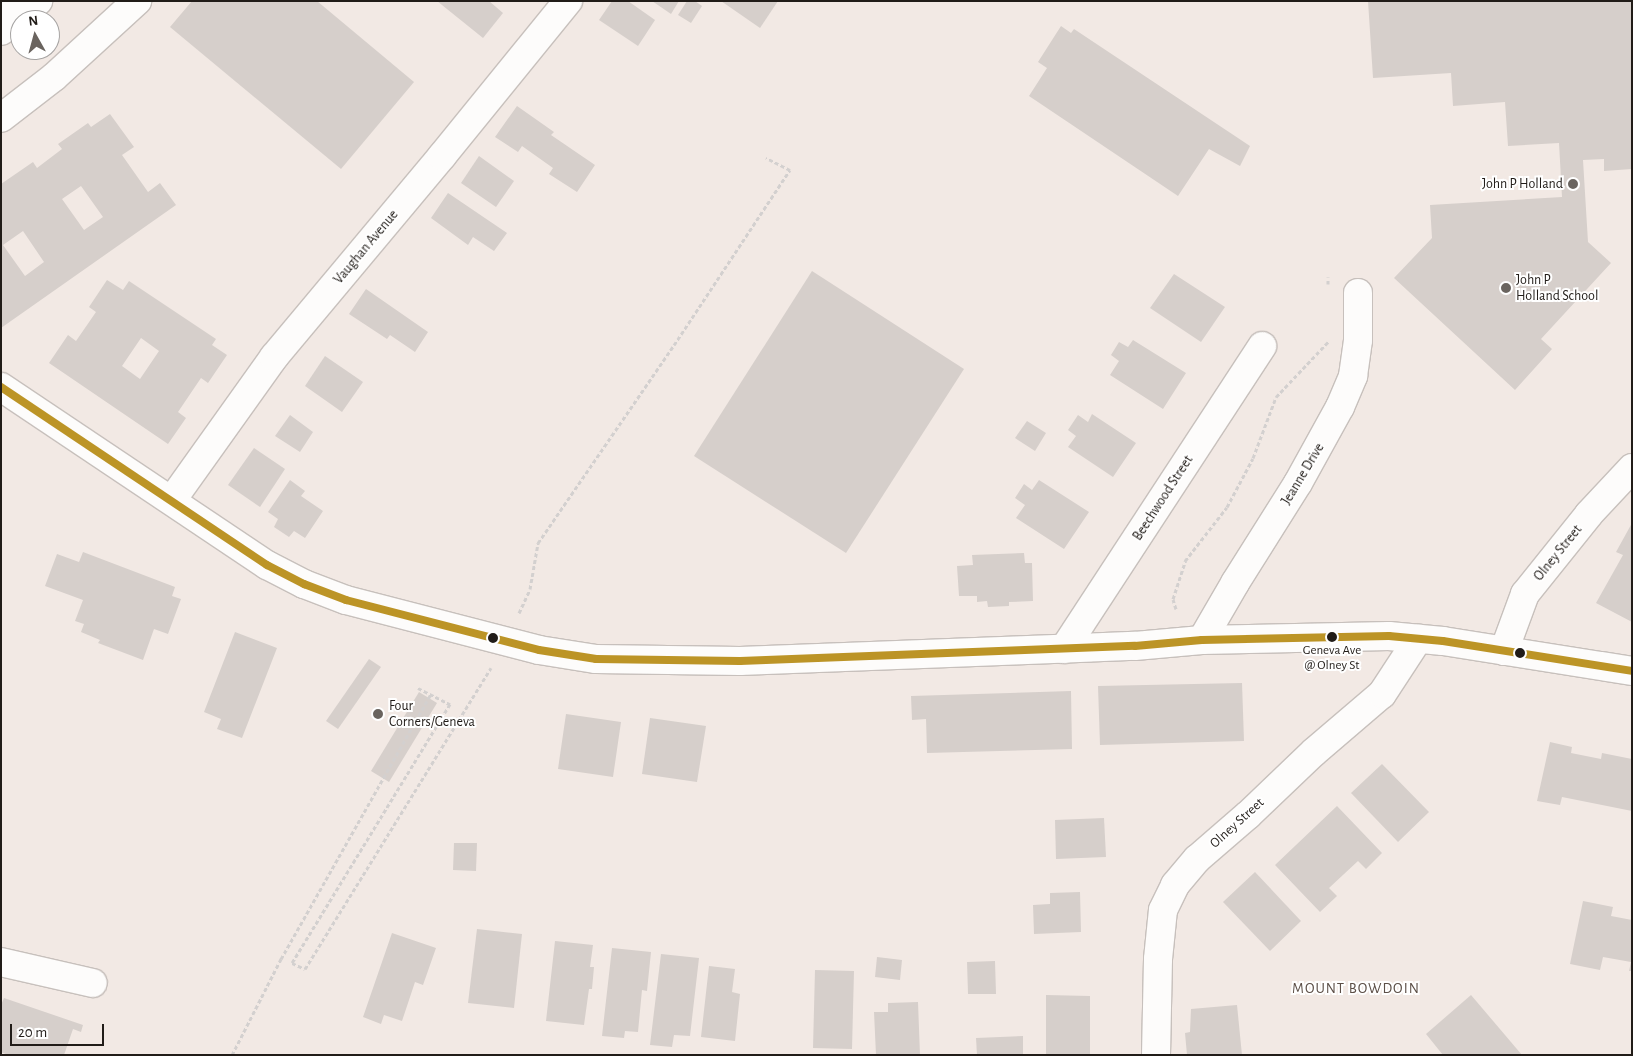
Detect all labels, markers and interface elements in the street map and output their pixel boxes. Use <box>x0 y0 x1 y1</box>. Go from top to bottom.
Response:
north arrow <box>10 10 60 60</box>
text: N <box>28 14 39 29</box>
place label: John P Holland <box>1482 176 1563 192</box>
marker: John P Holland <box>1567 178 1579 190</box>
street label: Vaughan Avenue <box>330 207 402 287</box>
place label: John P Holland School <box>1516 272 1598 304</box>
marker: John P Holland School <box>1500 282 1512 294</box>
street label: Jeanne Drive <box>1278 440 1328 508</box>
street label: Beechwood Street <box>1129 452 1197 544</box>
street label: Olney Street <box>1530 522 1586 584</box>
marker: Geneva Ave @ Olney St <box>1327 632 1337 642</box>
unlabelled marker <box>488 633 498 643</box>
place label: Geneva Ave @ Olney St <box>1303 644 1361 675</box>
unlabelled marker <box>1515 648 1525 658</box>
place label: Four Corners/Geneva <box>389 698 475 730</box>
marker: Four Corners/Geneva <box>371 707 385 721</box>
street label: Olney Street <box>1206 794 1268 852</box>
district label: MOUNT BOWDOIN <box>1290 980 1422 998</box>
scale bar <box>12 1014 106 1046</box>
text: 20 m <box>18 1025 47 1040</box>

